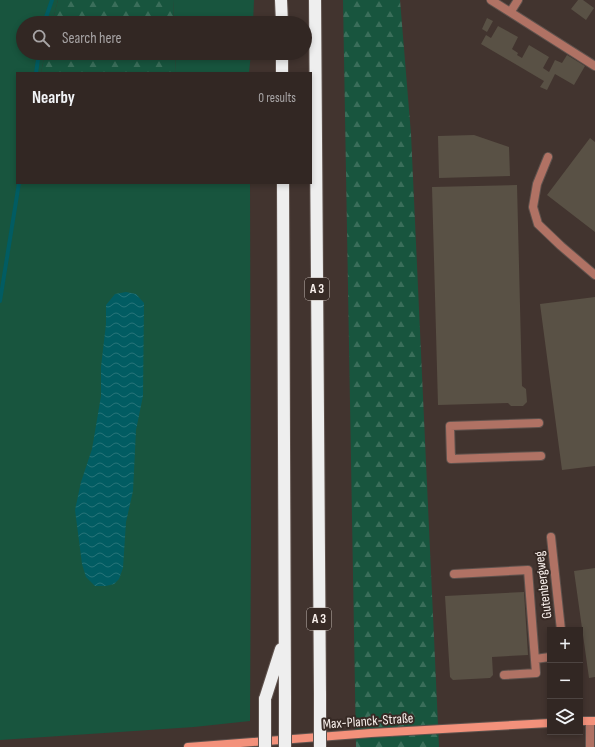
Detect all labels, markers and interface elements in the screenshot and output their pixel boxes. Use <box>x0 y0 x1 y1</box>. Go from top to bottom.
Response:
search box <box>16 16 312 60</box>
icon: search <box>30 27 52 49</box>
text: Search here <box>62 29 122 48</box>
text: Nearby <box>32 88 75 108</box>
text: 0 results <box>258 90 296 106</box>
road number: A 3 <box>305 278 329 300</box>
street label: Gutenbergweg <box>530 550 556 620</box>
road number: A 3 <box>307 608 331 630</box>
map controls <box>547 627 583 735</box>
button: + <box>547 627 583 663</box>
button: − <box>547 663 583 699</box>
button: layers <box>547 699 583 735</box>
street label: Max-Planck-Straße <box>322 709 414 733</box>

